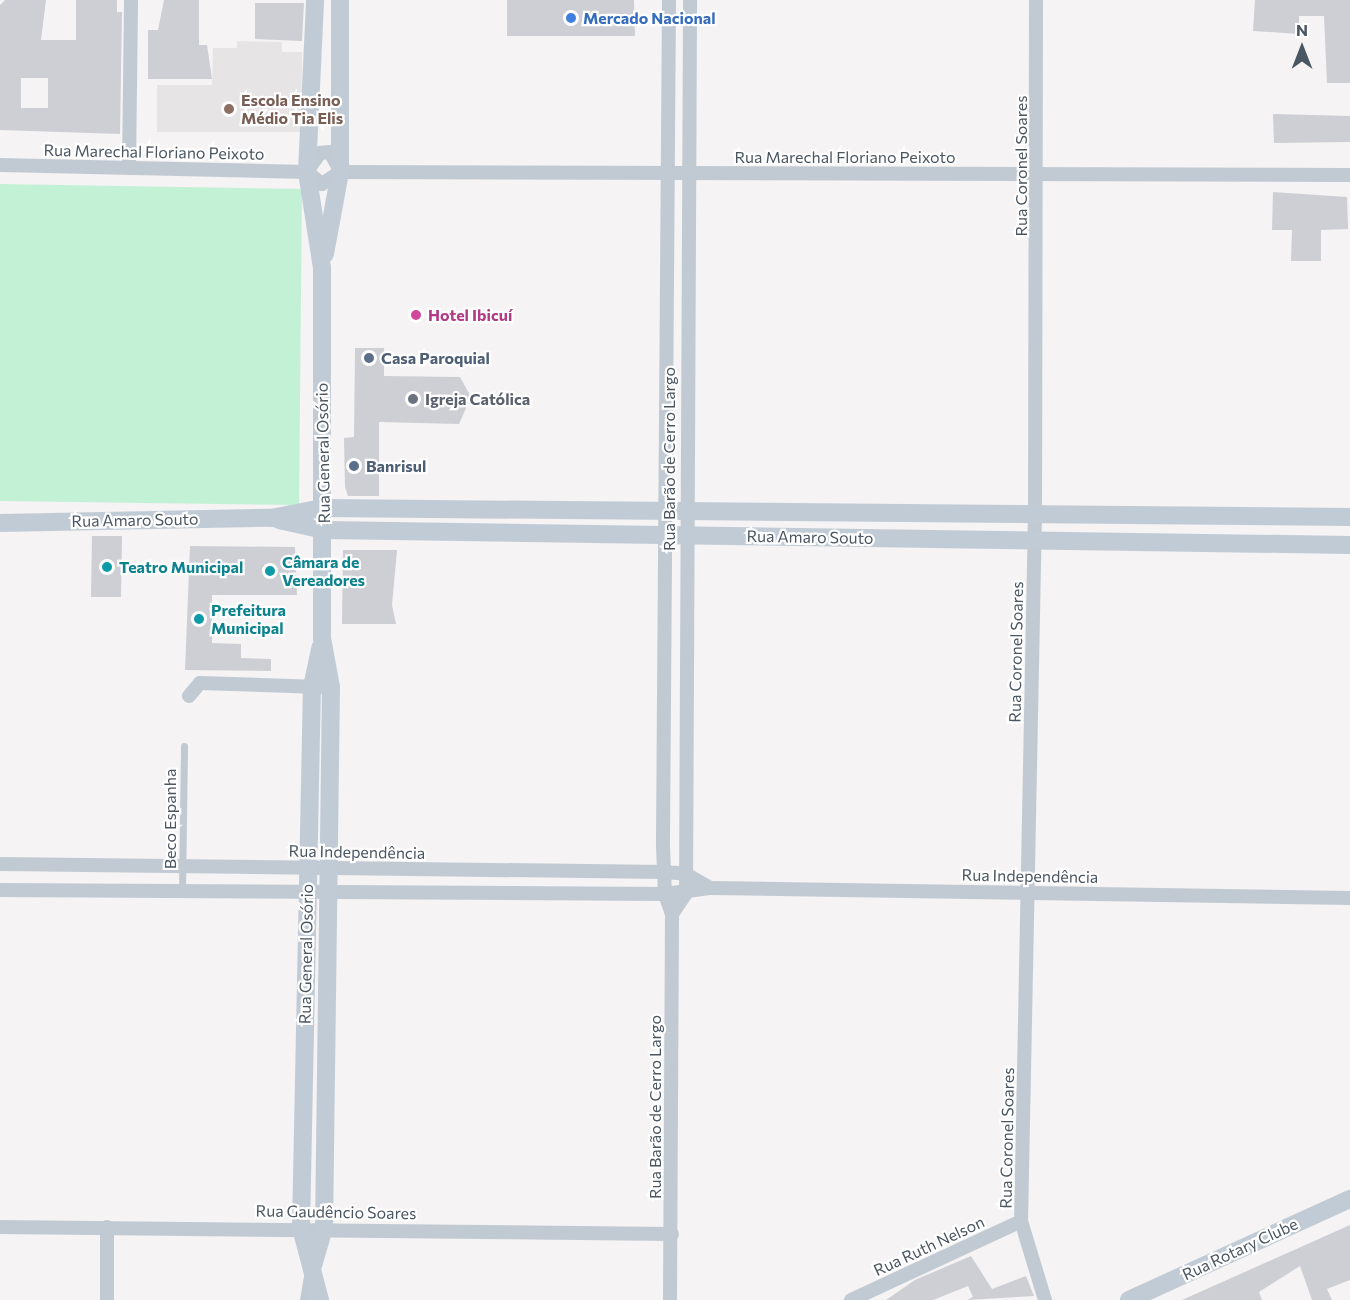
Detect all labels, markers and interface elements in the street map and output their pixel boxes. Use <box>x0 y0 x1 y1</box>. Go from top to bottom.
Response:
place label: Mercado Nacional <box>583 8 716 28</box>
marker: Mercado Nacional <box>564 11 578 25</box>
north arrow <box>1272 18 1332 78</box>
text: N <box>1296 20 1308 39</box>
place label: Escola Ensino Médio Tia Elis <box>241 90 343 128</box>
street label: Rua Coronel Soares <box>1011 95 1031 237</box>
marker: Escola Ensino Médio Tia Elis <box>222 102 236 116</box>
street label: Rua Marechal Floriano Peixoto <box>43 140 265 164</box>
street label: Rua Marechal Floriano Peixoto <box>734 147 956 167</box>
place label: Hotel Ibicuí <box>428 305 512 325</box>
marker: Hotel Ibicuí <box>409 308 423 322</box>
place label: Casa Paroquial <box>381 348 490 368</box>
marker: Casa Paroquial <box>362 351 376 365</box>
street label: Rua Barão de Cerro Largo <box>659 367 679 551</box>
street label: Rua General Osório <box>312 383 334 523</box>
place label: Igreja Católica <box>425 389 530 409</box>
marker: Igreja Católica <box>406 392 420 406</box>
place label: Banrisul <box>366 456 426 476</box>
marker: Banrisul <box>347 459 361 473</box>
street label: Rua Amaro Souto <box>71 509 199 531</box>
street label: Rua Amaro Souto <box>746 526 874 548</box>
place label: Câmara de Vereadores <box>282 552 365 590</box>
place label: Teatro Municipal <box>119 557 243 577</box>
marker: Teatro Municipal <box>100 560 114 574</box>
marker: Câmara de Vereadores <box>263 564 277 578</box>
street label: Rua Coronel Soares <box>1005 581 1027 723</box>
place label: Prefeitura Municipal <box>211 600 286 638</box>
marker: Prefeitura Municipal <box>192 612 206 626</box>
street label: Beco Espanha <box>160 769 180 869</box>
street label: Rua Independência <box>289 841 425 863</box>
street label: Rua Independência <box>962 865 1098 887</box>
street label: Rua General Osório <box>295 884 317 1024</box>
street label: Rua Barão de Cerro Largo <box>645 1015 665 1199</box>
street label: Rua Coronel Soares <box>996 1067 1018 1209</box>
street label: Rua Gaudêncio Soares <box>256 1201 416 1223</box>
street label: Rua Ruth Nelson <box>871 1212 987 1280</box>
street label: Rua Rotary Clube <box>1179 1214 1301 1284</box>

